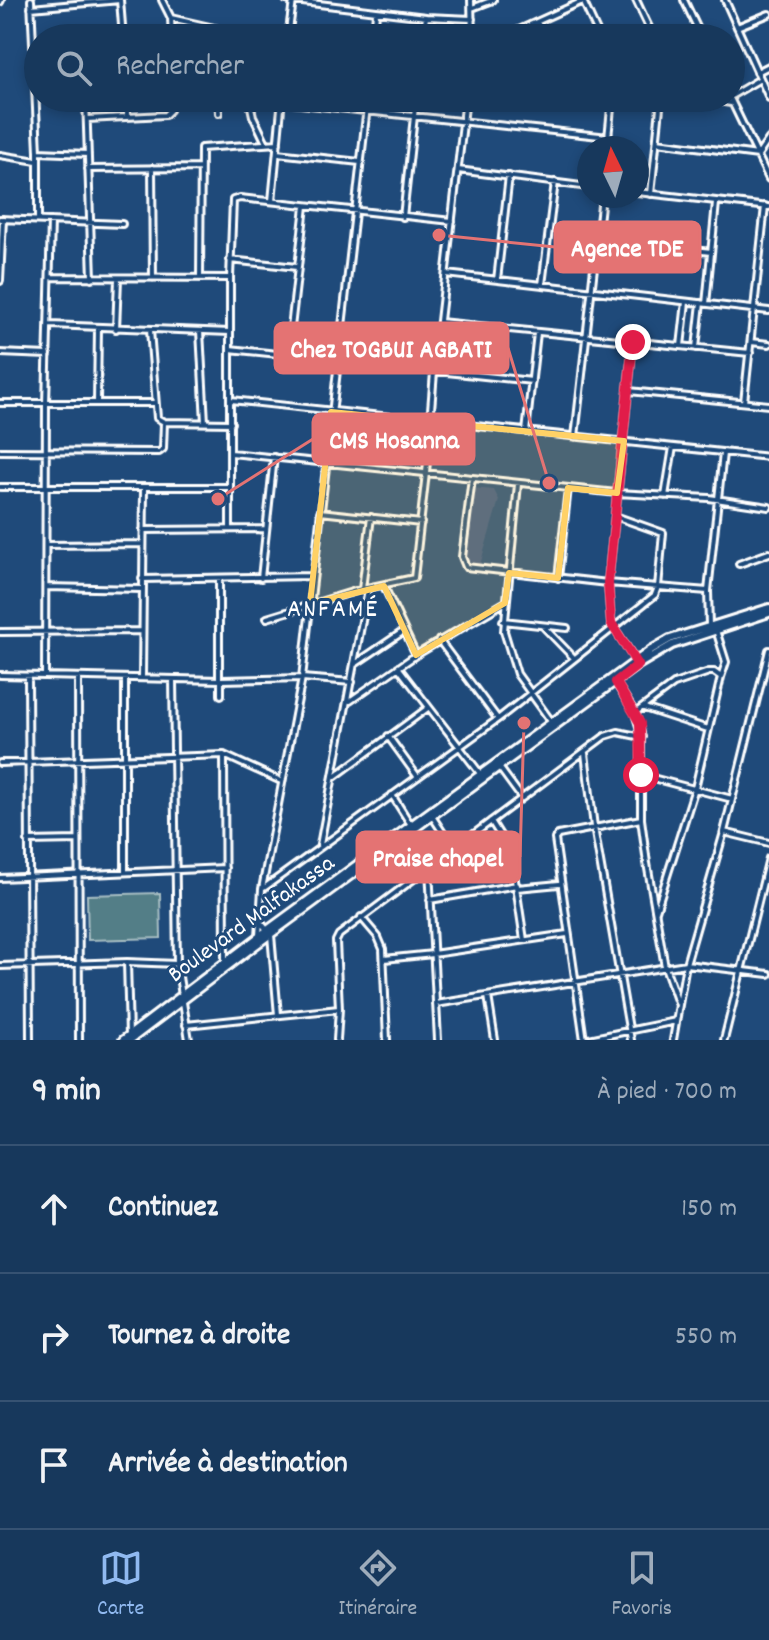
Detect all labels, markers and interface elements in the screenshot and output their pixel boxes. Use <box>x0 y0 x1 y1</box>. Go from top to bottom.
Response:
search box <box>24 24 745 112</box>
icon: search <box>52 46 96 90</box>
text: Rechercher <box>116 47 244 90</box>
north arrow <box>577 136 649 208</box>
callout: Agence TDE <box>555 222 700 272</box>
text: Agence TDE <box>571 232 683 269</box>
callout: Chez TOGBUI AGBATI <box>275 323 508 373</box>
route end <box>615 324 651 360</box>
text: Chez TOGBUI AGBATI <box>290 333 493 370</box>
callout: CMS Hosanna <box>313 414 474 464</box>
text: CMS Hosanna <box>329 424 460 461</box>
district label: ANFAMÉ <box>287 592 379 629</box>
route start <box>623 757 659 793</box>
callout: Praise chapel <box>357 832 520 882</box>
text: Praise chapel <box>373 842 504 879</box>
street label: Boulevard Malfakassa <box>162 847 343 992</box>
text: 9 min <box>32 1068 101 1117</box>
text: À pied · 700 m <box>597 1074 737 1111</box>
icon: ahead <box>32 1187 76 1231</box>
text: Continuez <box>108 1188 218 1231</box>
text: 150 m <box>681 1191 737 1228</box>
icon: right <box>32 1315 76 1359</box>
text: Tournez à droite <box>108 1316 290 1359</box>
text: 550 m <box>675 1319 737 1356</box>
icon: arrive <box>32 1443 76 1487</box>
text: Arrivée à destination <box>108 1444 348 1487</box>
tab: Carte <box>97 1546 144 1625</box>
tab: Itinéraire <box>338 1546 417 1625</box>
tab: Favoris <box>611 1546 672 1625</box>

